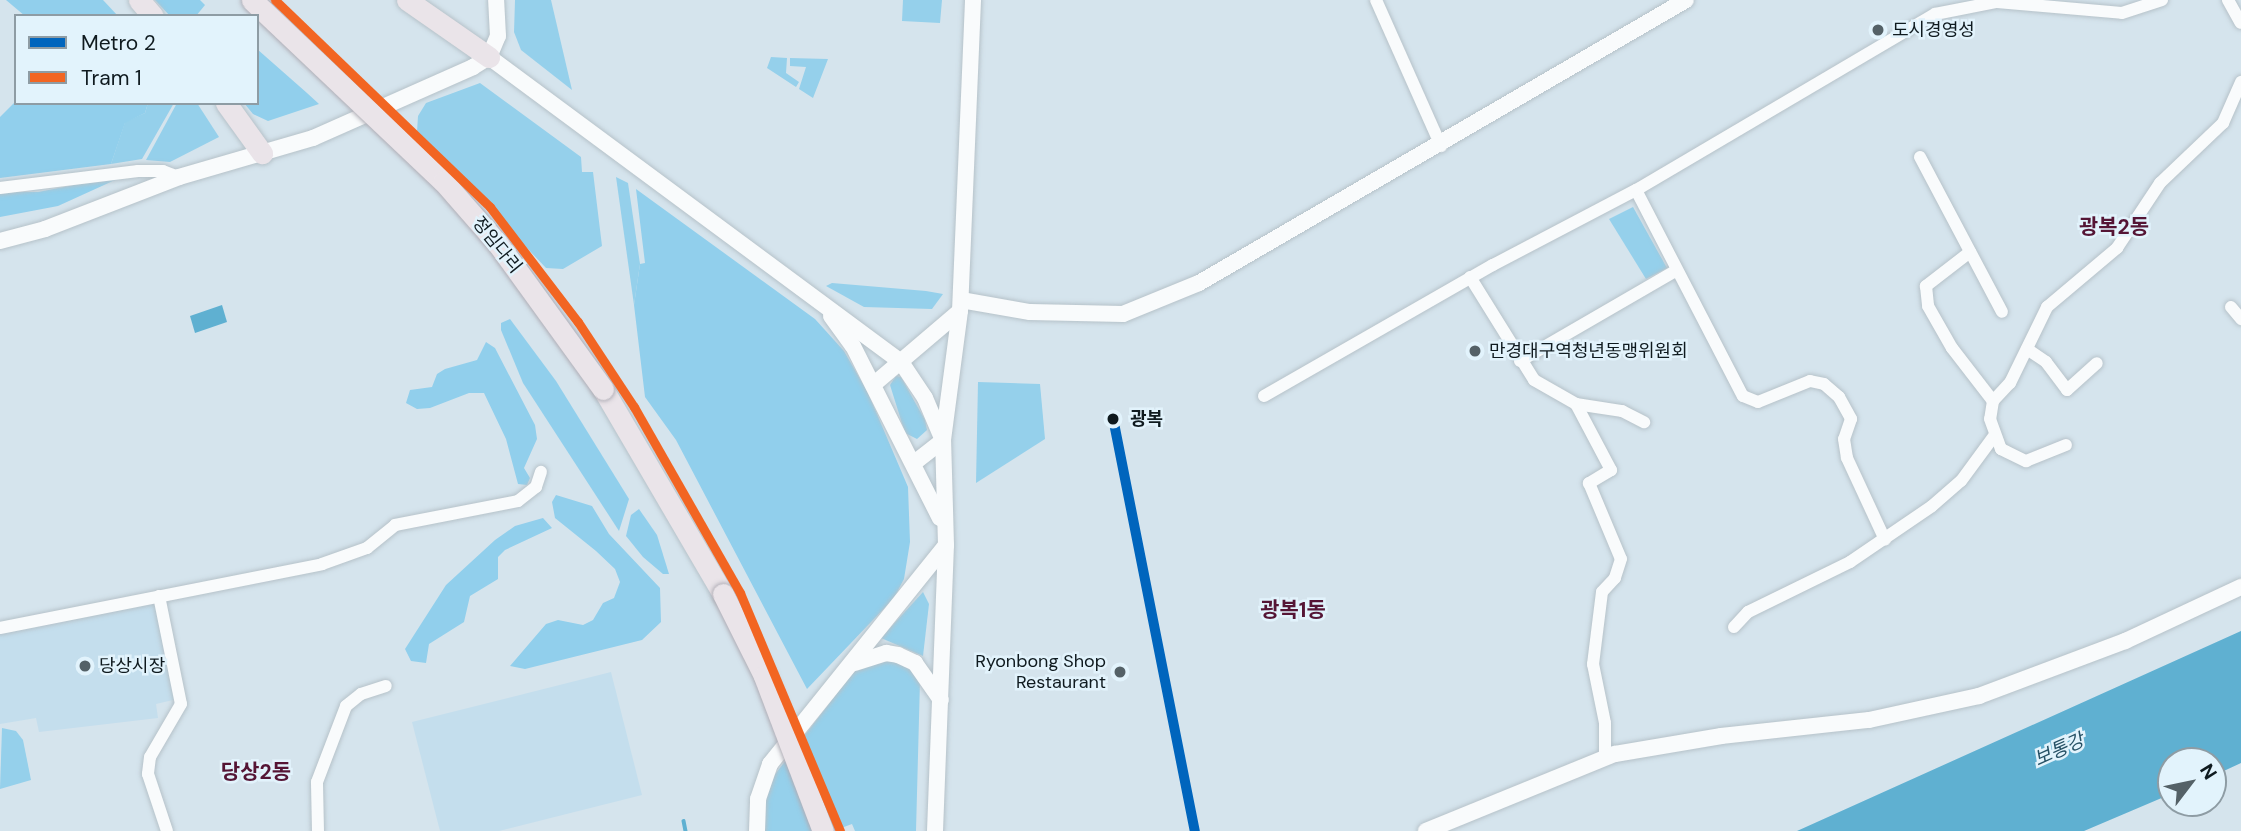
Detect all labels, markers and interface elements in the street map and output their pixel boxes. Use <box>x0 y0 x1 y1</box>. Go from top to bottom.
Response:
legend <box>14 14 259 105</box>
place label: 도시경영성 <box>1892 19 1975 41</box>
marker: 도시경영성 <box>1870 22 1886 38</box>
text: Metro 2 <box>81 29 156 57</box>
text: Tram 1 <box>81 64 142 92</box>
street label: 정임다리 <box>468 212 526 278</box>
district label: 광복2동 <box>2079 214 2149 240</box>
place label: 만경대구역청년동맹위원회 <box>1489 340 1688 362</box>
marker: 만경대구역청년동맹위원회 <box>1467 343 1483 359</box>
marker: 광복 <box>1102 408 1124 430</box>
place label: 광복 <box>1130 408 1163 430</box>
district label: 광복1동 <box>1260 597 1326 623</box>
place label: Ryonbong Shop Restaurant <box>975 651 1106 694</box>
place label: 당상시장 <box>99 655 165 677</box>
marker: 당상시장 <box>77 658 93 674</box>
marker: Ryonbong Shop Restaurant <box>1112 664 1128 680</box>
water label: 보통강 <box>2030 729 2088 771</box>
north arrow <box>2157 747 2227 817</box>
district label: 당상2동 <box>221 759 291 785</box>
text: N <box>2194 759 2223 784</box>

